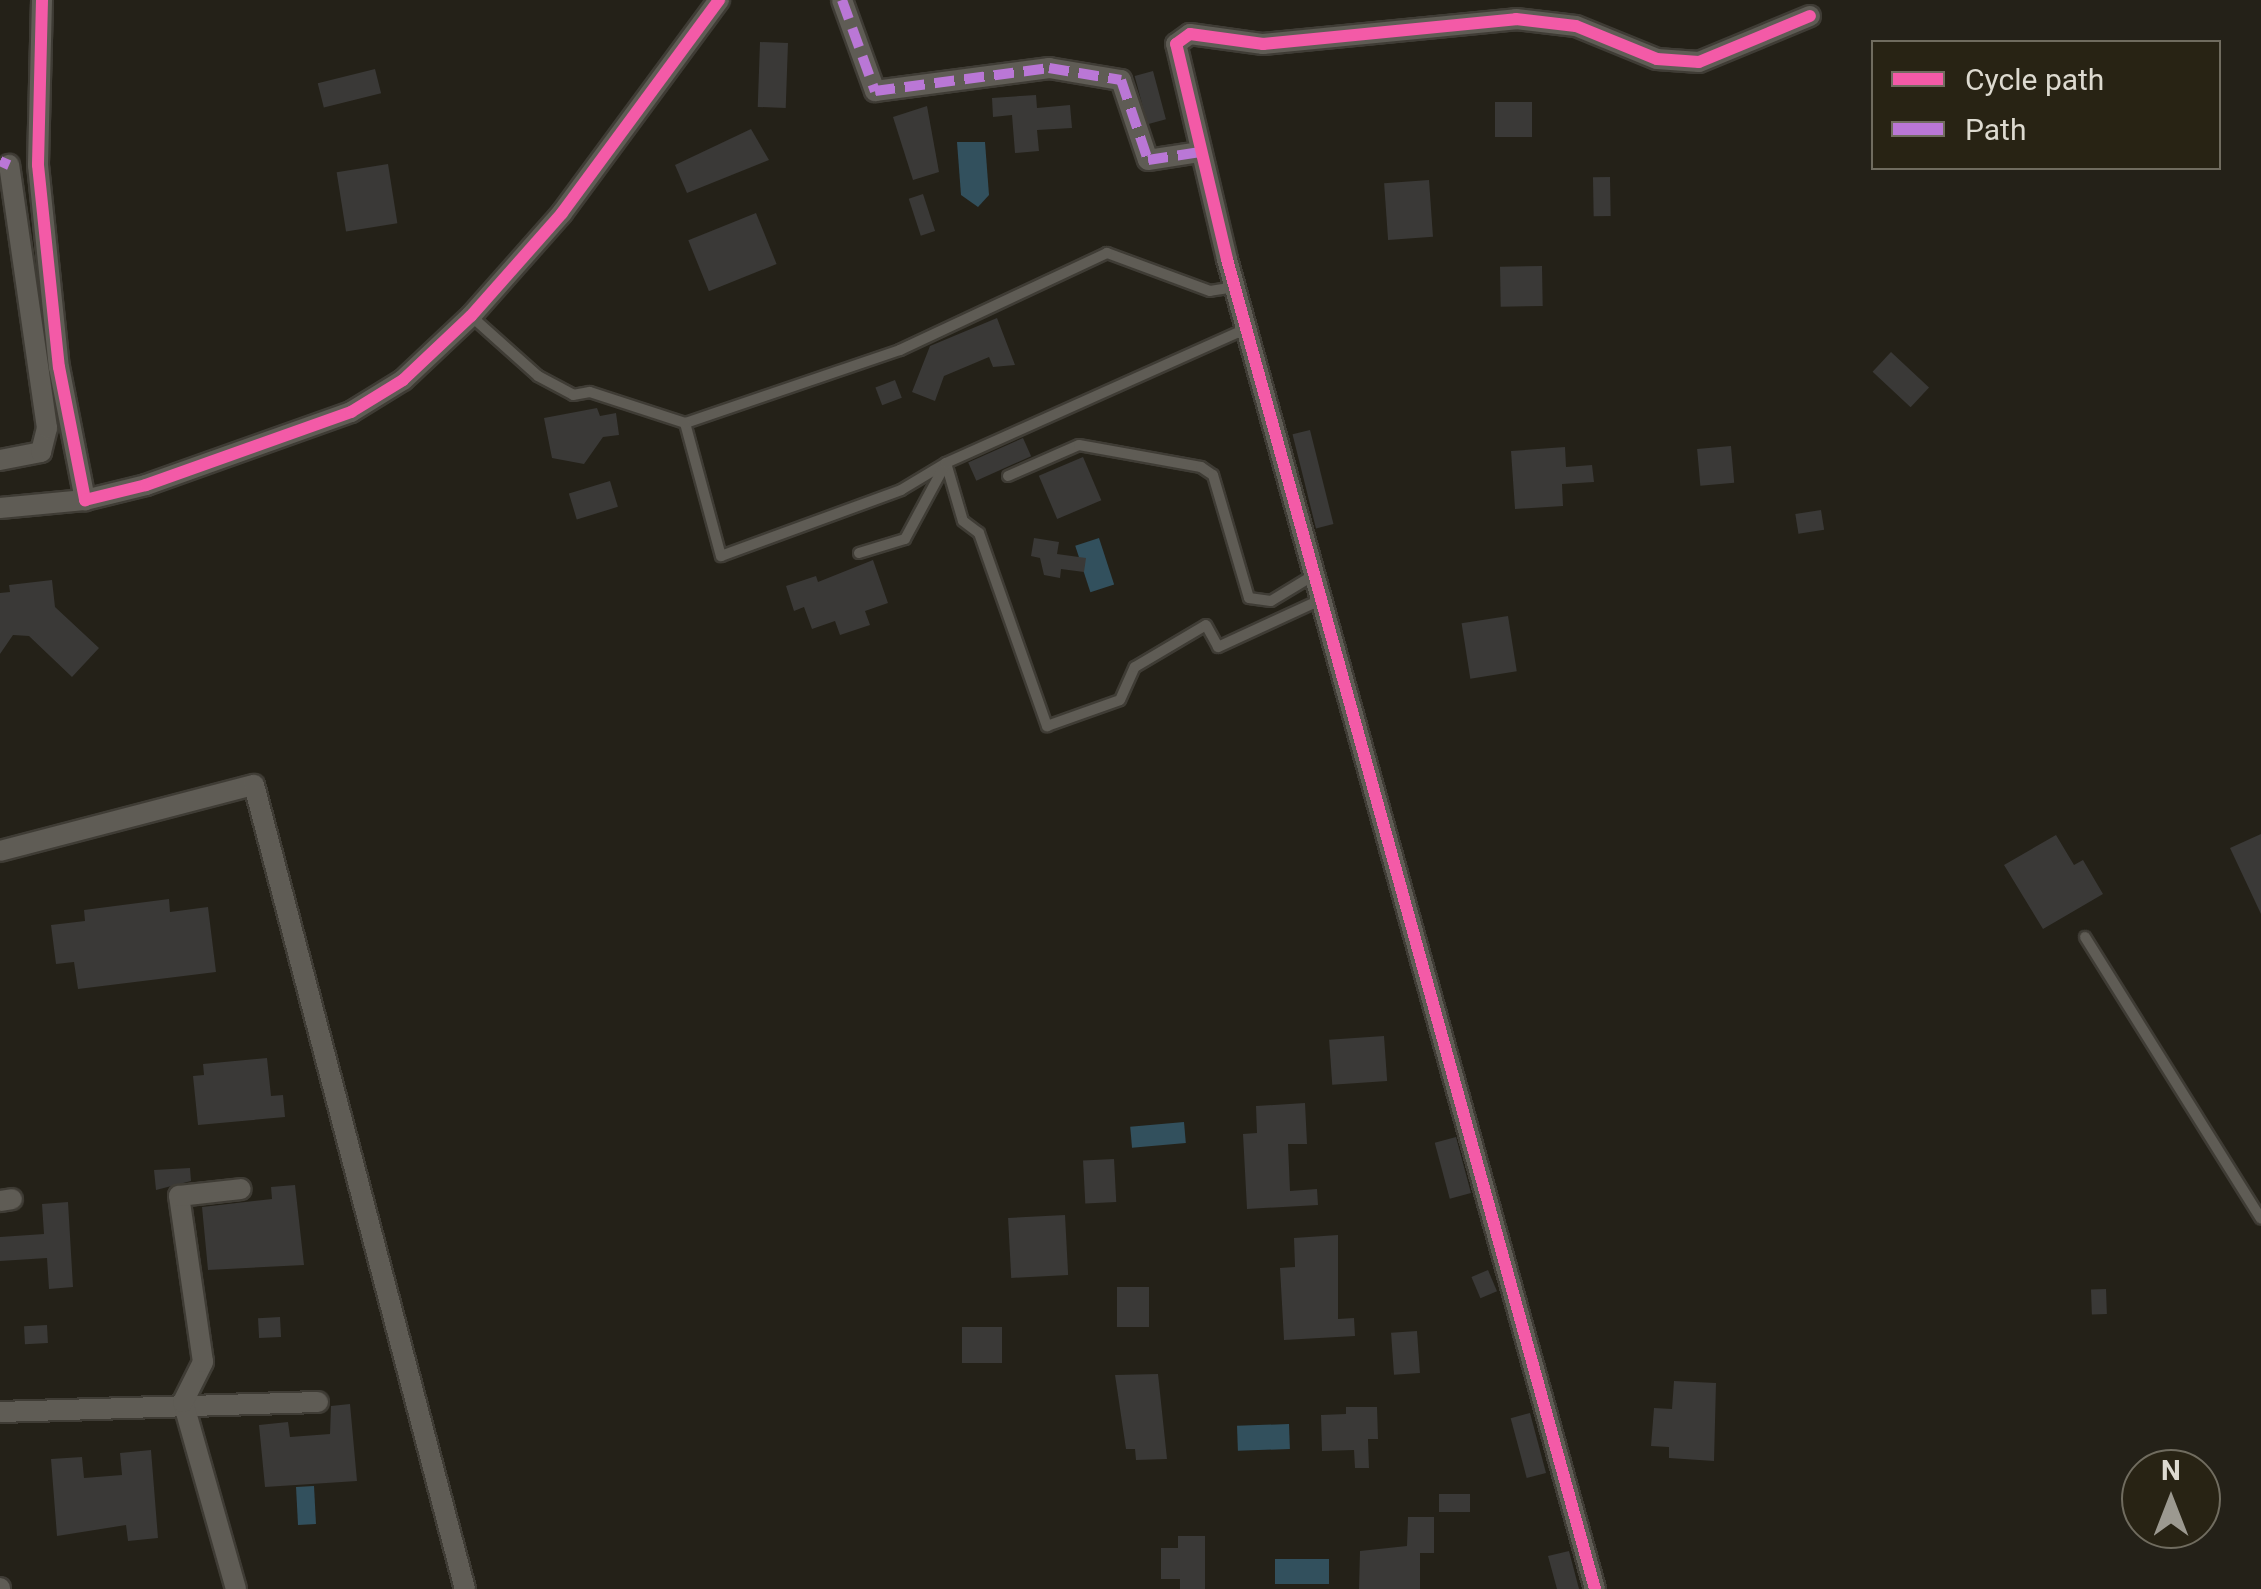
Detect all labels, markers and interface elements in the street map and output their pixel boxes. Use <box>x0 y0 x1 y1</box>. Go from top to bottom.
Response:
legend <box>1871 40 2221 170</box>
text: Cycle path <box>1965 62 2104 97</box>
text: Path <box>1965 112 2026 147</box>
north arrow <box>2121 1449 2221 1549</box>
text: N <box>2161 1454 2181 1487</box>

